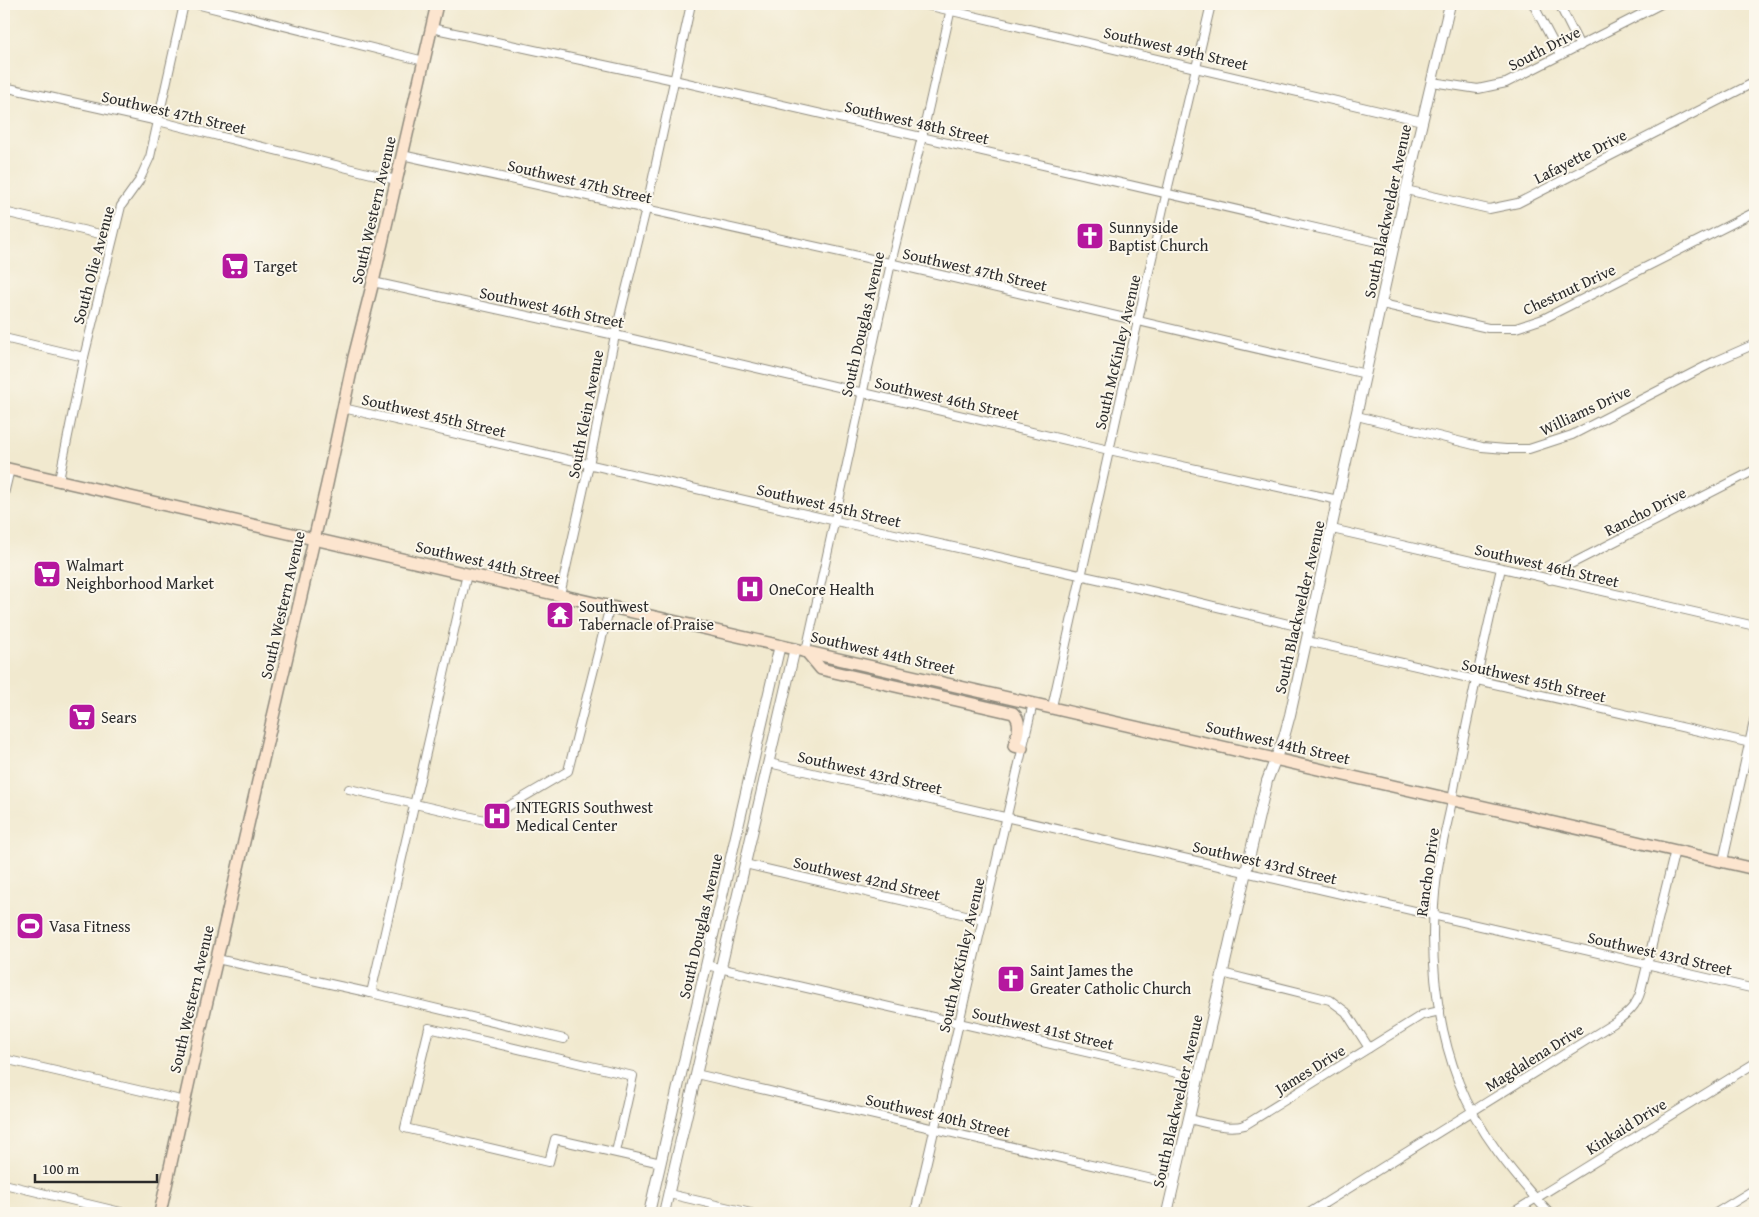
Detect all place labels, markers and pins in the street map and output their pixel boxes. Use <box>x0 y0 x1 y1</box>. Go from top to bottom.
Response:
place label: Sunnyside Baptist Church <box>1109 215 1208 257</box>
church icon: Sunnyside Baptist Church <box>1075 221 1105 251</box>
supermarket icon: Target <box>220 251 250 281</box>
place label: Target <box>254 254 298 278</box>
place label: Walmart Neighborhood Market <box>66 553 214 595</box>
supermarket icon: Walmart Neighborhood Market <box>32 559 62 589</box>
hospital icon: OneCore Health <box>735 574 765 604</box>
place label: OneCore Health <box>769 577 874 601</box>
place label: Southwest Tabernacle of Praise <box>579 594 714 636</box>
temple icon: Southwest Tabernacle of Praise <box>545 600 575 630</box>
supermarket icon: Sears <box>67 702 97 732</box>
place label: Sears <box>101 705 137 729</box>
place label: INTEGRIS Southwest Medical Center <box>516 795 654 837</box>
hospital icon: INTEGRIS Southwest Medical Center <box>482 801 512 831</box>
sports icon: Vasa Fitness <box>15 911 45 941</box>
place label: Vasa Fitness <box>49 914 131 938</box>
place label: Saint James the Greater Catholic Church <box>1030 958 1191 1000</box>
church icon: Saint James the Greater Catholic Church <box>996 964 1026 994</box>

